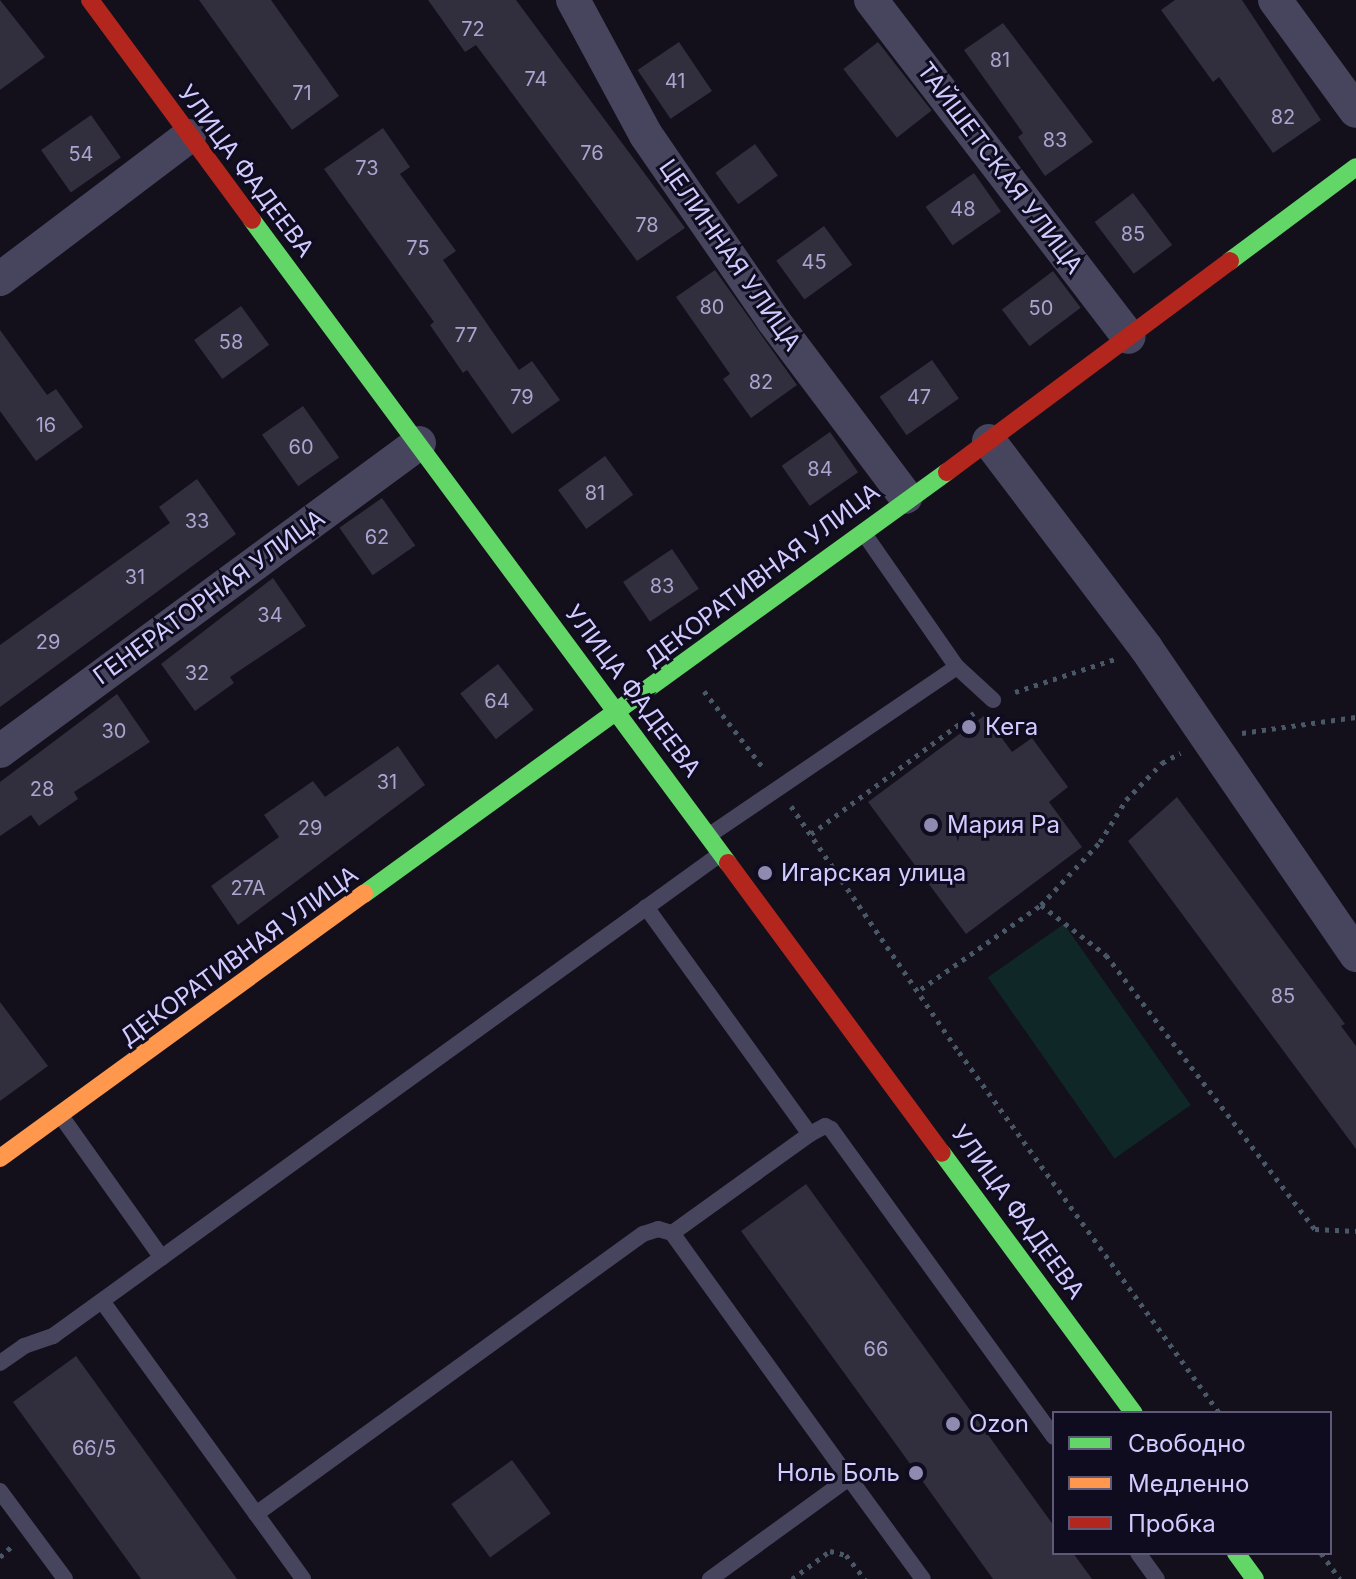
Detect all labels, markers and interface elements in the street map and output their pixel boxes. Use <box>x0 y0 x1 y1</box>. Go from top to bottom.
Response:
house number: 72 <box>461 17 485 41</box>
house number: 81 <box>990 48 1010 72</box>
street label: ТАЙШЕТСКАЯ УЛИЦА <box>911 56 1089 280</box>
house number: 74 <box>524 67 548 91</box>
house number: 41 <box>665 69 685 93</box>
street label: УЛИЦА ФАДЕЕВА <box>172 79 320 263</box>
house number: 71 <box>292 81 312 105</box>
house number: 82 <box>1271 105 1295 129</box>
house number: 83 <box>1043 128 1067 152</box>
house number: 76 <box>580 141 604 165</box>
house number: 54 <box>68 142 94 166</box>
street label: ЦЕЛИННАЯ УЛИЦА <box>653 154 807 356</box>
house number: 73 <box>355 156 379 180</box>
house number: 48 <box>950 197 976 221</box>
house number: 78 <box>635 213 659 237</box>
house number: 85 <box>1121 222 1145 246</box>
house number: 75 <box>406 236 430 260</box>
house number: 45 <box>801 250 827 274</box>
house number: 80 <box>700 295 724 319</box>
house number: 50 <box>1029 296 1053 320</box>
house number: 77 <box>454 323 478 347</box>
house number: 58 <box>219 330 243 354</box>
house number: 82 <box>749 370 773 394</box>
house number: 79 <box>510 385 534 409</box>
house number: 47 <box>907 385 931 409</box>
house number: 16 <box>36 413 56 437</box>
house number: 60 <box>288 435 314 459</box>
house number: 84 <box>807 457 833 481</box>
street label: ДЕКОРАТИВНАЯ УЛИЦА <box>639 477 885 673</box>
house number: 81 <box>585 481 605 505</box>
street label: ГЕНЕРАТОРНАЯ УЛИЦА <box>88 503 330 691</box>
house number: 33 <box>185 509 209 533</box>
house number: 62 <box>365 525 389 549</box>
house number: 31 <box>125 565 145 589</box>
house number: 83 <box>650 574 674 598</box>
street label: УЛИЦА ФАДЕЕВА <box>559 599 707 783</box>
house number: 34 <box>257 603 283 627</box>
house number: 29 <box>36 630 60 654</box>
house number: 32 <box>185 661 209 685</box>
house number: 64 <box>484 689 510 713</box>
place label: Кега <box>985 713 1038 741</box>
marker: Кега <box>960 718 978 736</box>
house number: 30 <box>102 719 126 743</box>
house number: 31 <box>377 770 397 794</box>
house number: 28 <box>30 777 54 801</box>
place label: Мария Ра <box>947 811 1060 839</box>
house number: 29 <box>298 816 322 840</box>
marker: Мария Ра <box>922 816 940 834</box>
place label: Игарская улица <box>781 859 966 887</box>
street label: ДЕКОРАТИВНАЯ УЛИЦА <box>115 860 363 1052</box>
marker: Игарская улица <box>756 864 774 882</box>
house number: 27А <box>230 876 266 900</box>
house number: 85 <box>1271 984 1295 1008</box>
street label: УЛИЦА ФАДЕЕВА <box>945 1119 1091 1305</box>
house number: 66 <box>864 1337 888 1361</box>
place label: Ozon <box>969 1410 1029 1438</box>
legend <box>1052 1411 1332 1555</box>
marker: Ozon <box>944 1415 962 1433</box>
text: Свободно <box>1128 1429 1246 1458</box>
house number: 66/5 <box>72 1436 116 1460</box>
place label: Ноль Боль <box>777 1459 900 1487</box>
marker: Ноль Боль <box>907 1464 925 1482</box>
text: Медленно <box>1128 1469 1249 1498</box>
text: Пробка <box>1128 1509 1216 1538</box>

